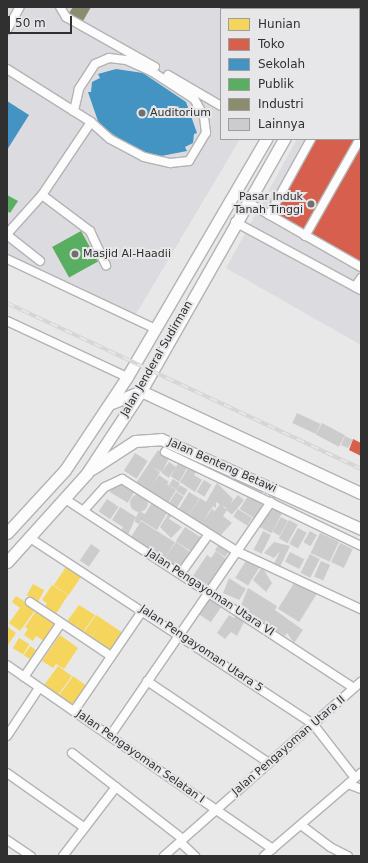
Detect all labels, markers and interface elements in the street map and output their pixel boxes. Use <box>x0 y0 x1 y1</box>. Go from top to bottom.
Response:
scale bar <box>10 8 74 34</box>
legend <box>220 8 360 140</box>
text: 50 m <box>15 16 46 30</box>
text: Hunian <box>258 17 301 31</box>
text: Toko <box>258 37 285 51</box>
text: Sekolah <box>258 57 305 71</box>
text: Publik <box>258 77 294 91</box>
text: Industri <box>258 97 304 111</box>
place label: Auditorium <box>150 106 211 120</box>
marker: Auditorium <box>137 108 147 118</box>
text: Lainnya <box>258 117 305 131</box>
place label: Pasar Induk Tanah Tinggi <box>234 191 303 217</box>
marker: Pasar Induk Tanah Tinggi <box>306 199 316 209</box>
place label: Masjid Al-Haadii <box>83 247 171 261</box>
marker: Masjid Al-Haadii <box>70 249 80 259</box>
street label: Jalan Jenderal Sudirman <box>118 299 196 419</box>
street label: Jalan Benteng Betawi <box>166 436 278 496</box>
street label: Jalan Pengayoman Utara VI <box>144 547 276 639</box>
street label: Jalan Pengayoman Utara 5 <box>137 603 265 695</box>
street label: Jalan Pengayoman Utara II <box>230 693 348 799</box>
street label: Jalan Pengayoman Selatan I <box>73 708 207 806</box>

